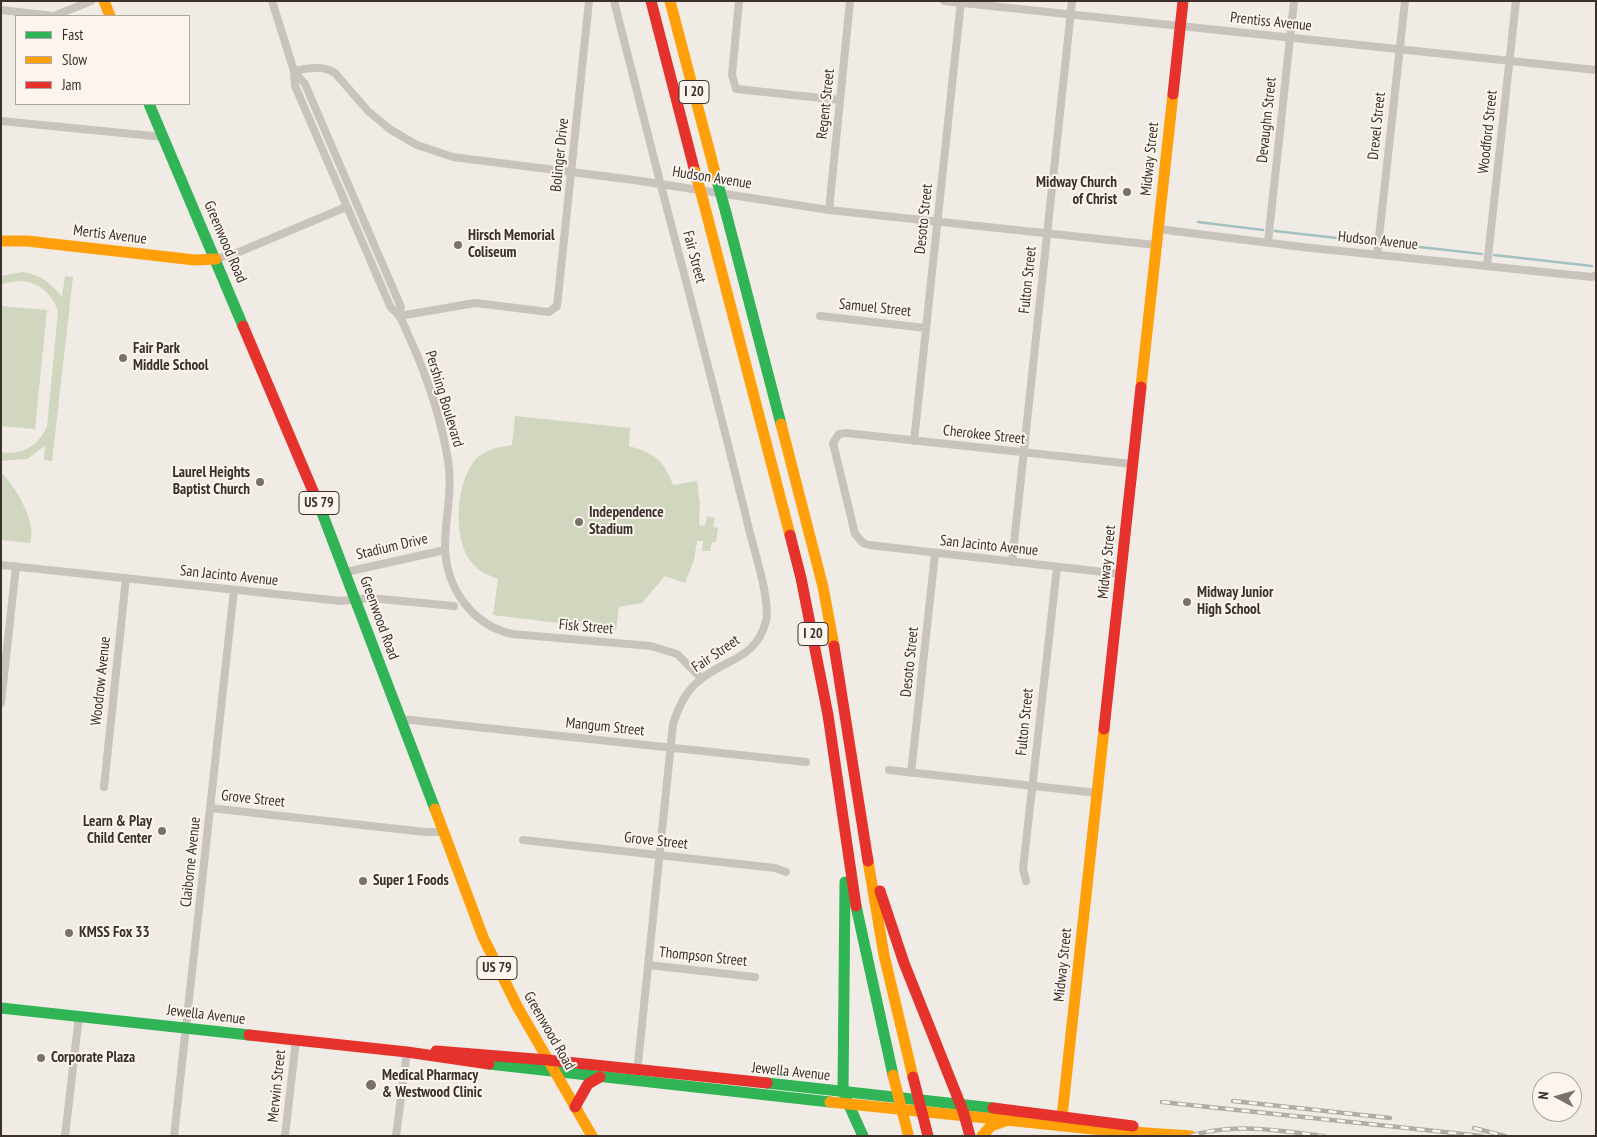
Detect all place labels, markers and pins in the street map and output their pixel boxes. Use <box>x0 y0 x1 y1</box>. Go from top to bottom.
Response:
place label: Midway Church of Christ <box>1036 174 1117 209</box>
marker: Midway Church of Christ <box>1121 186 1133 198</box>
place label: Hirsch Memorial Coliseum <box>468 227 555 262</box>
marker: Hirsch Memorial Coliseum <box>452 239 464 251</box>
place label: Fair Park Middle School <box>133 340 208 375</box>
marker: Fair Park Middle School <box>117 352 129 364</box>
place label: Laurel Heights Baptist Church <box>172 464 250 499</box>
marker: Laurel Heights Baptist Church <box>254 476 266 488</box>
place label: Independence Stadium <box>589 504 664 539</box>
marker: Independence Stadium <box>573 516 585 528</box>
place label: Midway Junior High School <box>1197 584 1273 619</box>
marker: Midway Junior High School <box>1181 596 1193 608</box>
place label: Learn & Play Child Center <box>83 813 152 848</box>
marker: Learn & Play Child Center <box>156 825 168 837</box>
place label: Super 1 Foods <box>373 872 449 890</box>
marker: Super 1 Foods <box>357 875 369 887</box>
place label: KMSS Fox 33 <box>79 924 150 942</box>
marker: KMSS Fox 33 <box>63 927 75 939</box>
place label: Corporate Plaza <box>51 1049 135 1067</box>
marker: Corporate Plaza <box>35 1052 47 1064</box>
place label: Medical Pharmacy & Westwood Clinic <box>382 1067 482 1102</box>
marker: Medical Pharmacy & Westwood Clinic <box>364 1078 378 1092</box>

